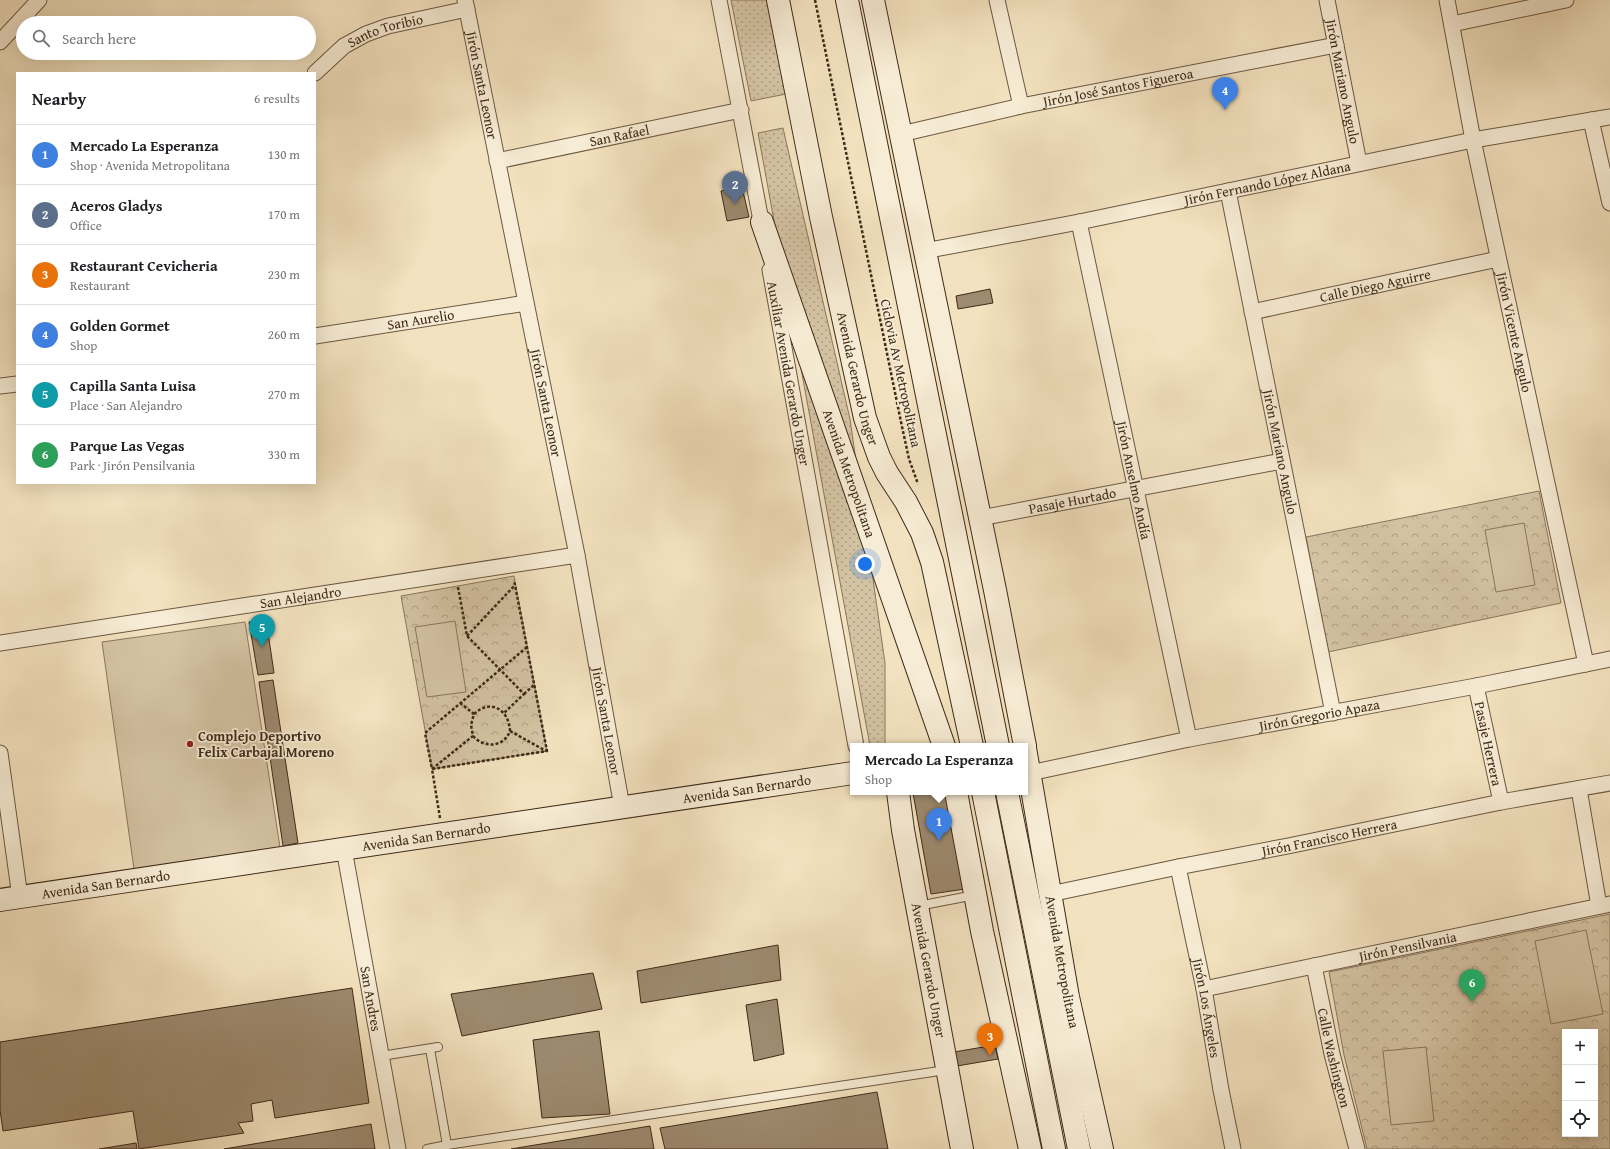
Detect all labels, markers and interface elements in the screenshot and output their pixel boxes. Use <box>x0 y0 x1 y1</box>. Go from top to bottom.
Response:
street label: Santo Toribio <box>343 9 425 52</box>
street label: Jirón Mariano Angulo <box>1321 15 1365 146</box>
search box <box>16 16 316 60</box>
icon: search <box>30 27 52 49</box>
text: Search here <box>62 28 136 49</box>
street label: Jirón Santa Leonor <box>461 28 503 141</box>
street label: Jirón José Santos Figueroa <box>1039 63 1195 112</box>
pin: 4 <box>1212 77 1238 110</box>
text: Nearby <box>32 86 86 111</box>
text: 6 results <box>254 89 300 108</box>
street label: San Rafael <box>588 119 651 151</box>
text: Mercado La Esperanza <box>70 135 219 156</box>
text: 1 <box>42 145 48 164</box>
text: 130 m <box>268 145 300 164</box>
text: Shop · Avenida Metropolitana <box>70 156 230 175</box>
street label: Jirón Fernando López Aldana <box>1180 156 1353 210</box>
pin: 2 <box>722 171 748 204</box>
text: Aceros Gladys <box>70 195 162 216</box>
text: 2 <box>42 205 48 224</box>
text: 170 m <box>268 205 300 224</box>
text: Office <box>70 216 102 235</box>
text: Restaurant Cevicheria <box>70 255 218 276</box>
street label: Calle Diego Aguirre <box>1318 264 1433 307</box>
text: 3 <box>42 265 48 284</box>
text: 230 m <box>268 265 300 284</box>
street label: Jirón Vicente Angulo <box>1491 268 1537 394</box>
text: Restaurant <box>70 276 130 295</box>
street label: Auxiliar Avenida Gerardo Unger <box>762 279 815 468</box>
street label: Ciclovia Av Metropolitana <box>876 297 927 449</box>
street label: San Aurelio <box>386 304 456 335</box>
street label: Avenida Gerardo Unger <box>832 310 884 448</box>
text: Golden Gormet <box>70 315 170 336</box>
text: 4 <box>42 325 48 344</box>
text: 260 m <box>268 325 300 344</box>
text: Shop <box>70 336 97 355</box>
street label: Jirón Santa Leonor <box>525 345 567 459</box>
text: Capilla Santa Luisa <box>70 375 196 396</box>
text: 5 <box>42 385 48 404</box>
text: 270 m <box>268 385 300 404</box>
street label: Jirón Mariano Angulo <box>1258 386 1303 516</box>
text: Place · San Alejandro <box>70 396 183 415</box>
street label: Avenida Metropolitana <box>818 406 881 540</box>
street label: Jirón Anselmo Andía <box>1111 417 1156 542</box>
text: Parque Las Vegas <box>70 435 185 456</box>
text: 6 <box>42 445 48 464</box>
text: 330 m <box>268 445 300 464</box>
text: Park · Jirón Pensilvania <box>70 456 195 475</box>
street label: Pasaje Hurtado <box>1027 483 1118 519</box>
your location <box>855 554 875 574</box>
street label: San Alejandro <box>259 581 343 613</box>
pin: 5 <box>249 614 275 647</box>
street label: Jirón Santa Leonor <box>587 663 626 777</box>
street label: Jirón Gregorio Apaza <box>1255 694 1381 736</box>
street label: Pasaje Herrera <box>1470 700 1507 788</box>
place label: Complejo Deportivo Felix Carbajal Moreno <box>198 726 335 762</box>
marker: Complejo Deportivo Felix Carbajal Moreno <box>185 739 195 749</box>
popup <box>850 743 1028 795</box>
text: Mercado La Esperanza <box>865 749 1013 770</box>
street label: Avenida San Bernardo <box>681 769 812 808</box>
text: Shop <box>865 770 892 789</box>
pin: 1 <box>926 808 952 841</box>
street label: Jirón Francisco Herrera <box>1258 814 1399 861</box>
street label: Avenida San Bernardo <box>361 817 492 856</box>
street label: Avenida San Bernardo <box>40 865 171 904</box>
street label: Avenida Metropolitana <box>1041 894 1085 1030</box>
street label: Avenida Gerardo Unger <box>907 901 951 1040</box>
street label: Jirón Pensilvania <box>1355 926 1459 967</box>
street label: Jirón Los Ángeles <box>1187 954 1225 1059</box>
street label: San Andres <box>355 964 387 1033</box>
pin: 6 <box>1459 969 1485 1002</box>
street label: Calle Washington <box>1313 1006 1356 1110</box>
pin: 3 <box>977 1023 1003 1056</box>
map controls <box>1562 1029 1598 1137</box>
button: + <box>1562 1029 1598 1065</box>
button: − <box>1562 1065 1598 1101</box>
button: locate <box>1562 1101 1598 1137</box>

